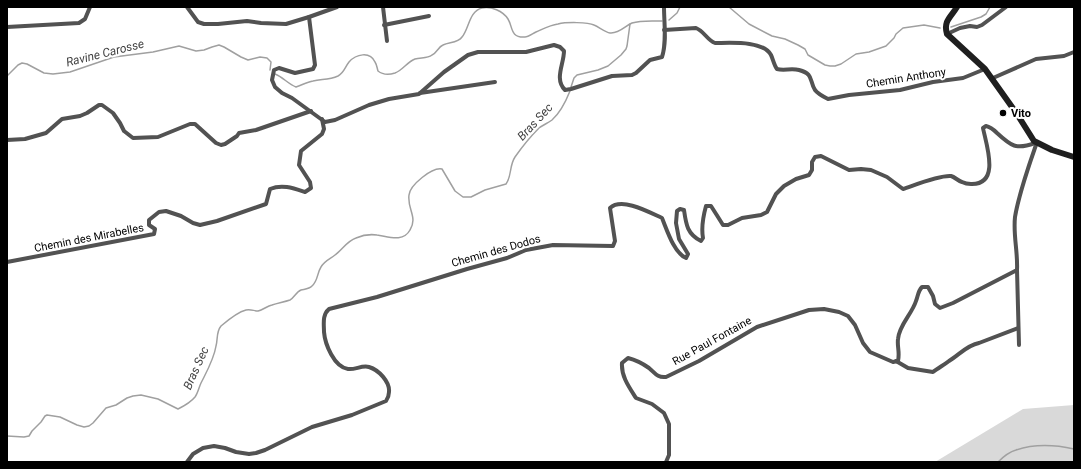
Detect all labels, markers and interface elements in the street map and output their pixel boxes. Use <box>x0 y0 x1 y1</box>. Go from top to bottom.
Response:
water label: Ravine Carosse <box>64 37 146 69</box>
street label: Chemin Anthony <box>865 65 948 91</box>
water label: Bras Sec <box>514 101 556 143</box>
place label: Vito <box>1011 107 1031 120</box>
marker: Vito <box>998 108 1008 118</box>
street label: Chemin des Mirabelles <box>33 221 145 255</box>
street label: Chemin des Dodos <box>450 232 542 270</box>
street label: Rue Paul Fontaine <box>670 314 754 368</box>
water label: Bras Sec <box>180 344 212 392</box>

